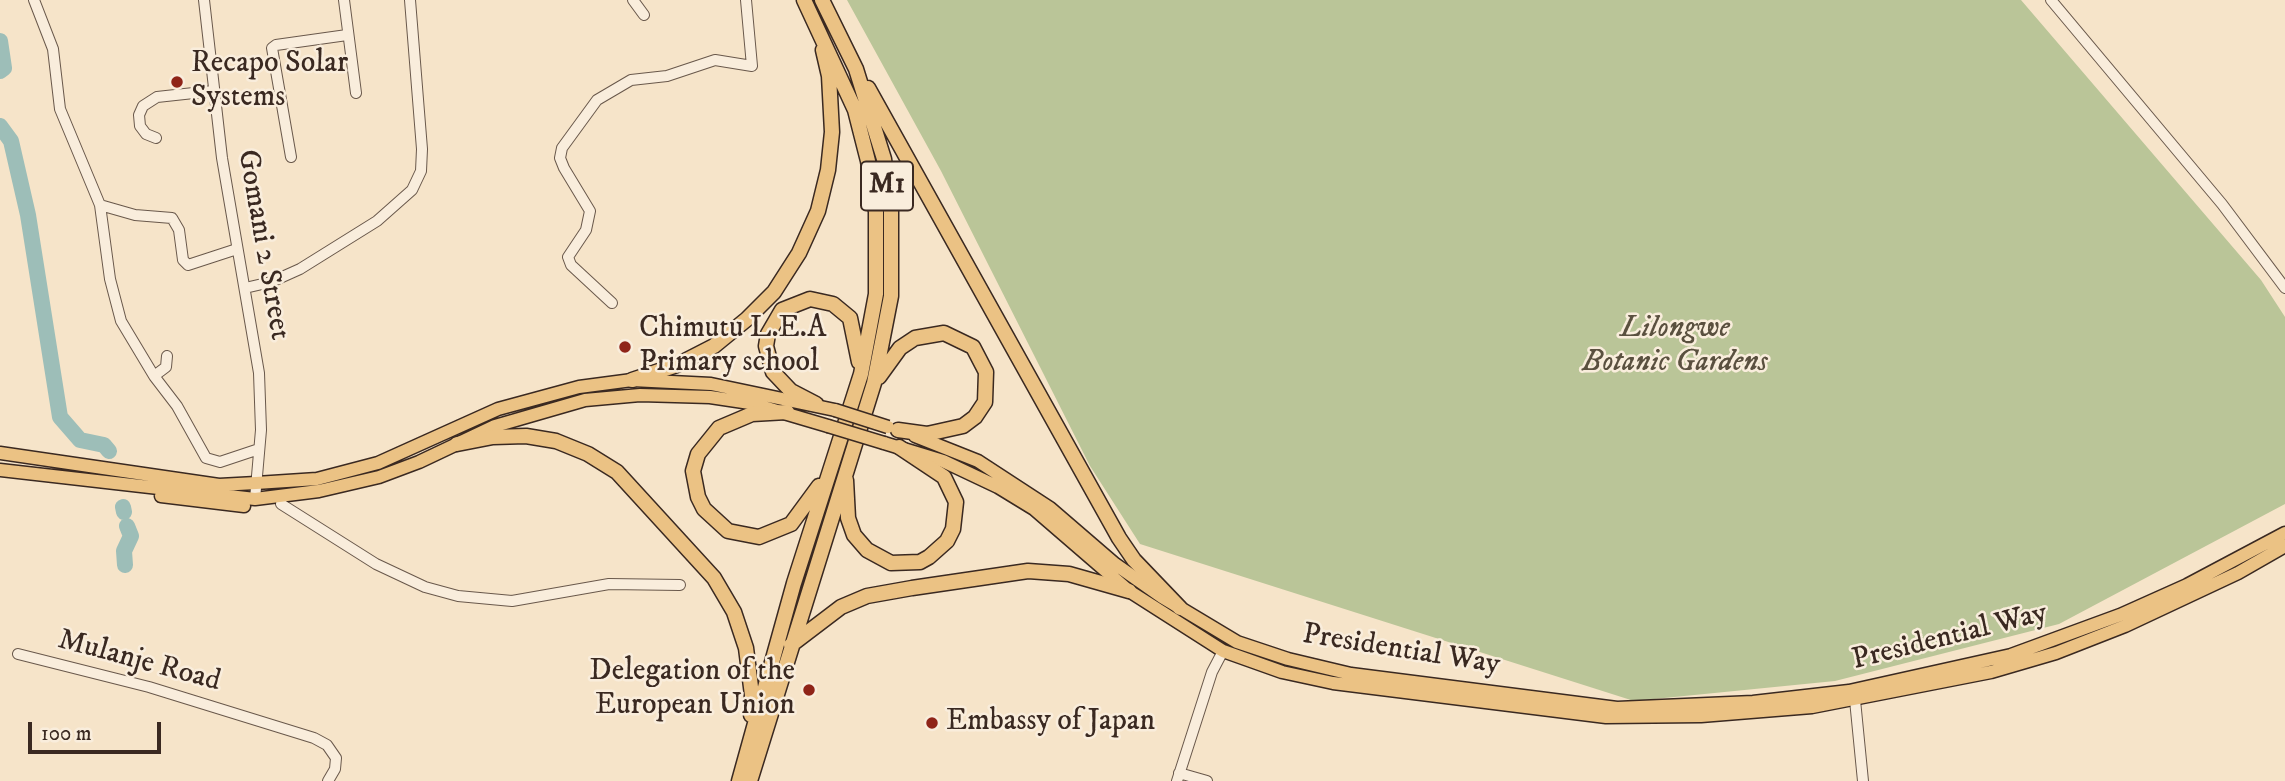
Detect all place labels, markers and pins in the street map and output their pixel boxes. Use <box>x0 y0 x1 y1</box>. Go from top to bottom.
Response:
place label: Recapo Solar Systems <box>191 47 348 118</box>
marker: Recapo Solar Systems <box>169 74 185 90</box>
place label: Chimutu L.E.A Primary school <box>639 312 826 382</box>
marker: Chimutu L.E.A Primary school <box>617 339 633 355</box>
place label: Delegation of the European Union <box>589 655 795 726</box>
marker: Delegation of the European Union <box>801 682 817 698</box>
place label: Embassy of Japan <box>946 705 1155 741</box>
marker: Embassy of Japan <box>924 715 940 731</box>

